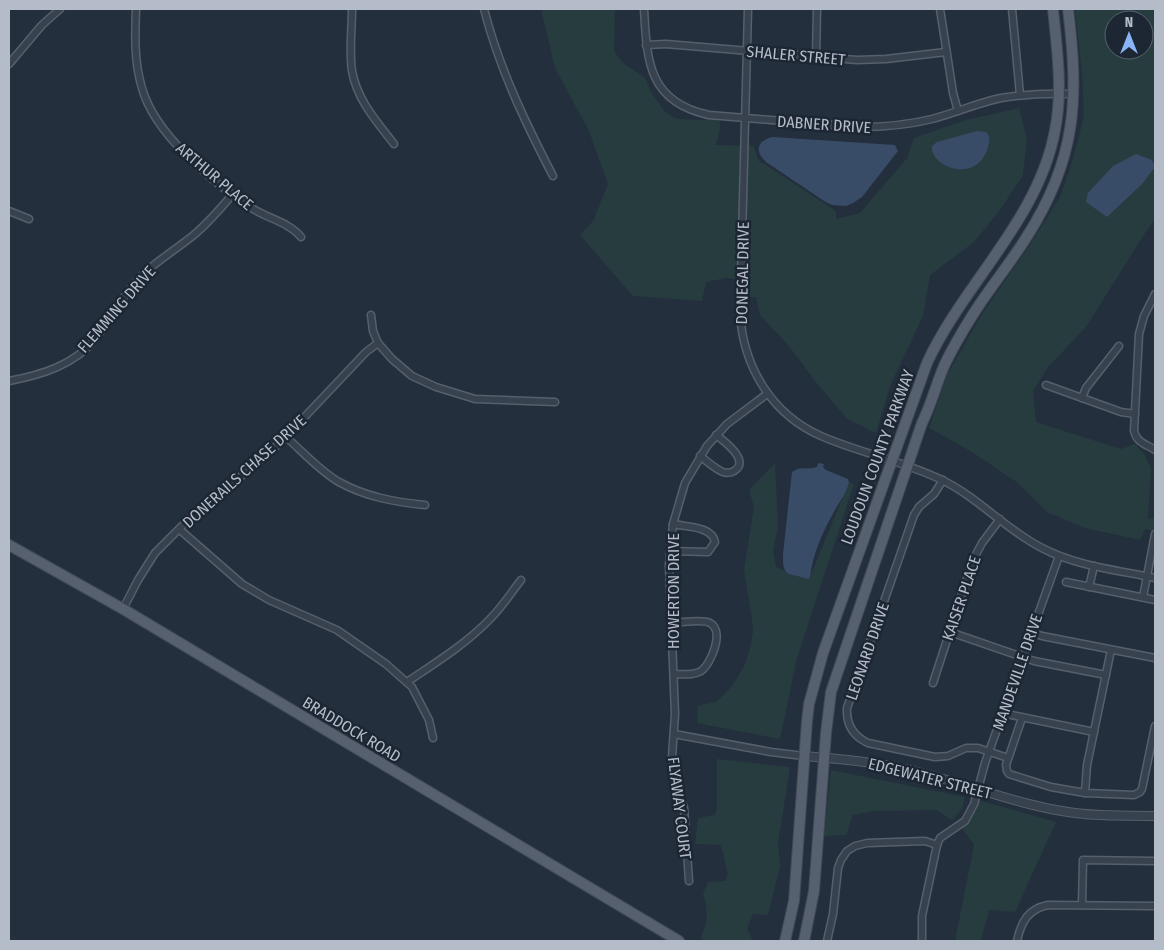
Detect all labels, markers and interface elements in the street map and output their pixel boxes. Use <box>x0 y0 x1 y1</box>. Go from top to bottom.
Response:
north arrow <box>1104 10 1154 60</box>
text: N <box>1125 14 1133 31</box>
street label: SHALER STREET <box>746 42 847 69</box>
street label: DABNER DRIVE <box>776 112 871 137</box>
street label: ARTHUR PLACE <box>172 139 257 214</box>
street label: DONEGAL DRIVE <box>732 222 753 324</box>
street label: FLEMMING DRIVE <box>73 262 159 357</box>
street label: LOUDOUN COUNTY PARKWAY <box>837 367 918 547</box>
street label: DONERAILS CHASE DRIVE <box>179 411 310 532</box>
street label: HOWERTON DRIVE <box>664 533 683 649</box>
street label: KAISER PLACE <box>938 553 985 643</box>
street label: LEONARD DRIVE <box>842 600 893 703</box>
street label: MANDEVILLE DRIVE <box>989 611 1046 733</box>
street label: BRADDOCK ROAD <box>299 693 404 766</box>
street label: EDGEWATER STREET <box>866 754 994 803</box>
street label: FLYAWAY COURT <box>664 756 695 861</box>

